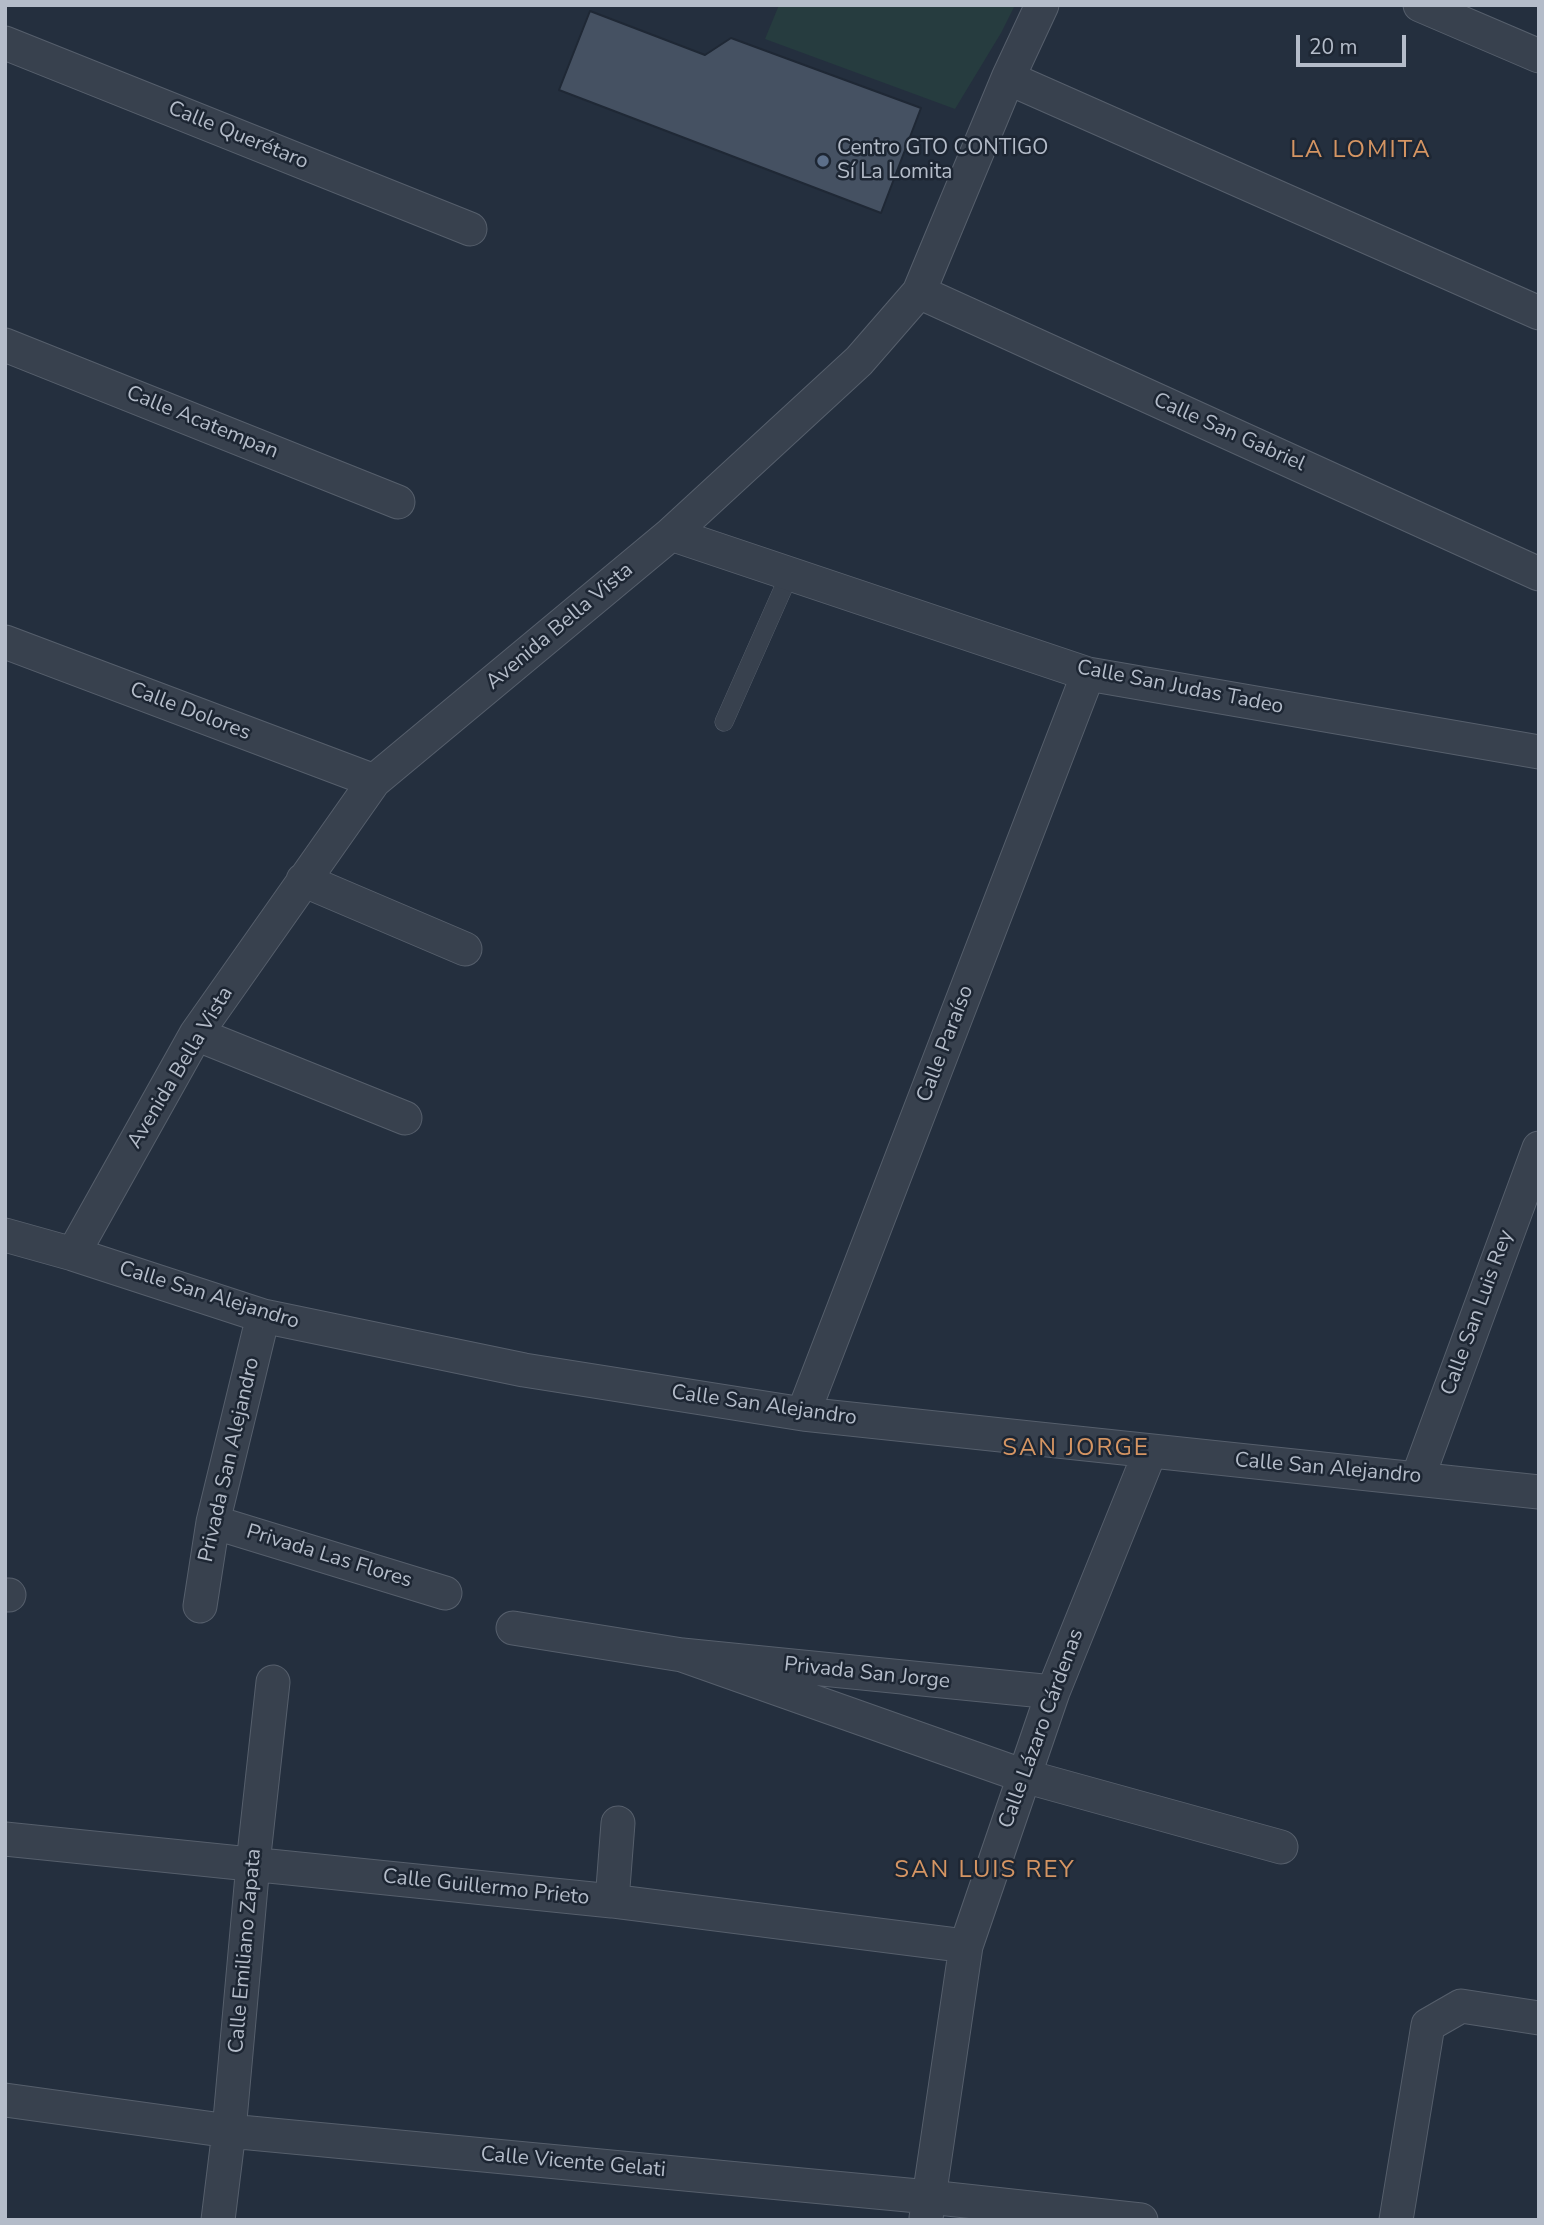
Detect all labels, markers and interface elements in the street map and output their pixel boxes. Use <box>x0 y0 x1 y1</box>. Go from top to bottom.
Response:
scale bar <box>1299 21 1409 65</box>
text: 20 m <box>1309 33 1358 61</box>
street label: Calle Querétaro <box>164 96 312 176</box>
place label: Centro GTO CONTIGO Sí La Lomita <box>837 136 1048 186</box>
district label: LA LOMITA <box>1291 137 1431 165</box>
marker: Centro GTO CONTIGO Sí La Lomita <box>815 153 831 169</box>
street label: Calle Acatempan <box>122 381 282 465</box>
street label: Calle San Gabriel <box>1149 388 1309 478</box>
street label: Avenida Bella Vista <box>481 558 639 696</box>
street label: Calle San Judas Tadeo <box>1075 656 1285 720</box>
street label: Calle Dolores <box>126 677 254 747</box>
street label: Calle Paraíso <box>912 982 980 1106</box>
street label: Avenida Bella Vista <box>123 983 239 1153</box>
street label: Calle San Luis Rey <box>1436 1227 1520 1399</box>
street label: Calle San Alejandro <box>116 1257 302 1335</box>
street label: Privada San Alejandro <box>194 1355 266 1565</box>
street label: Calle San Alejandro <box>670 1381 858 1431</box>
district label: SAN JORGE <box>1003 1435 1149 1463</box>
street label: Calle San Alejandro <box>1234 1448 1422 1490</box>
street label: Privada Las Flores <box>243 1520 415 1594</box>
street label: Calle Lázaro Cárdenas <box>994 1626 1090 1832</box>
street label: Privada San Jorge <box>783 1653 951 1695</box>
street label: Calle Emiliano Zapata <box>225 1848 267 2054</box>
district label: SAN LUIS REY <box>896 1857 1074 1885</box>
street label: Calle Guillermo Prieto <box>382 1865 590 1911</box>
street label: Calle Vicente Gelati <box>479 2142 667 2184</box>

